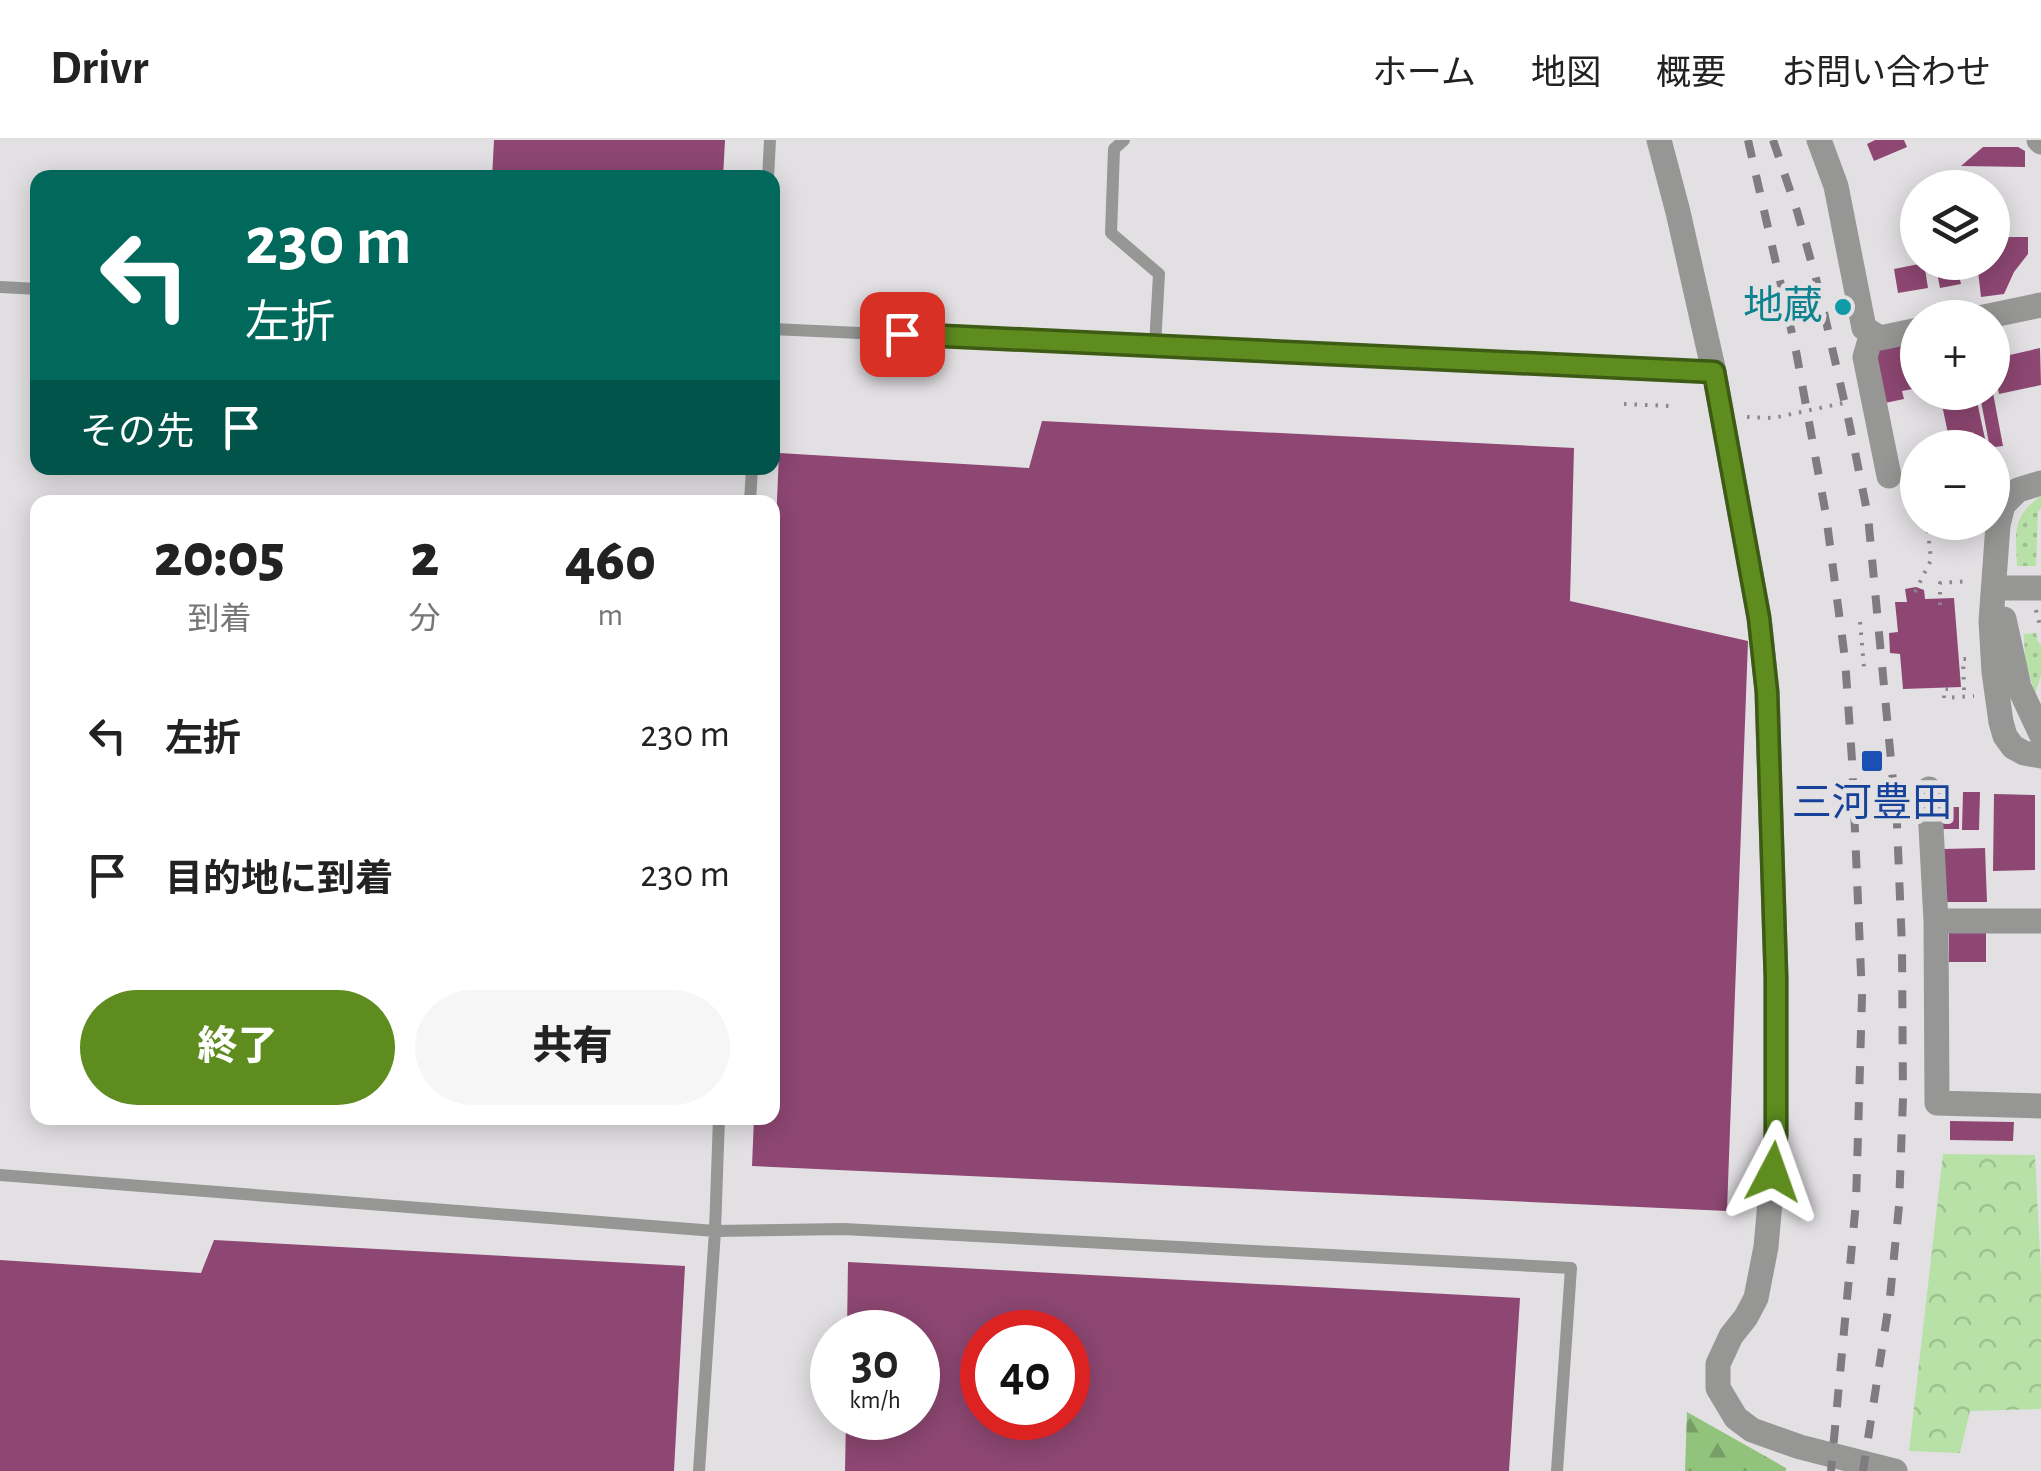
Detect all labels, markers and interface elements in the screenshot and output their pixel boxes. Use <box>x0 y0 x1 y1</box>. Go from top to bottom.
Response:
text: Drivr <box>50 45 149 93</box>
text: ホーム <box>1372 56 1476 91</box>
text: 地図 <box>1531 56 1601 91</box>
text: 概要 <box>1656 56 1726 91</box>
text: お問い合わせ <box>1781 56 1991 91</box>
map controls <box>1900 170 2010 540</box>
button: layers <box>1900 170 2010 280</box>
text: 230 m <box>245 207 412 277</box>
icon: left <box>80 210 210 340</box>
place label: 地蔵 <box>1743 285 1823 327</box>
pin <box>860 292 945 377</box>
marker: 地蔵 <box>1832 296 1854 318</box>
button: + <box>1900 300 2010 410</box>
text: 左折 <box>245 301 335 346</box>
icon: arrive <box>875 307 930 362</box>
icon: arrive <box>214 400 269 455</box>
text: その先 <box>80 414 194 452</box>
button: − <box>1900 430 2010 540</box>
text: 20:05 <box>154 527 285 587</box>
text: 2 <box>410 527 439 587</box>
text: 460 <box>565 531 656 591</box>
text: m <box>598 599 623 631</box>
text: 到着 <box>187 603 251 635</box>
text: 分 <box>409 603 441 635</box>
icon: left <box>80 708 135 763</box>
text: 230 m <box>640 716 730 754</box>
text: 左折 <box>165 721 241 759</box>
marker: 三河豊田 <box>1859 748 1885 774</box>
place label: 三河豊田 <box>1792 782 1952 824</box>
icon: arrive <box>80 848 135 903</box>
text: 230 m <box>640 856 730 894</box>
text: 目的地に到着 <box>165 861 393 899</box>
button: 終了 <box>80 990 395 1105</box>
button: 共有 <box>415 990 730 1105</box>
position arrow <box>1721 1120 1825 1224</box>
speed limit sign: 40 <box>960 1310 1090 1440</box>
text: 30 <box>851 1338 899 1388</box>
text: km/h <box>849 1388 901 1413</box>

